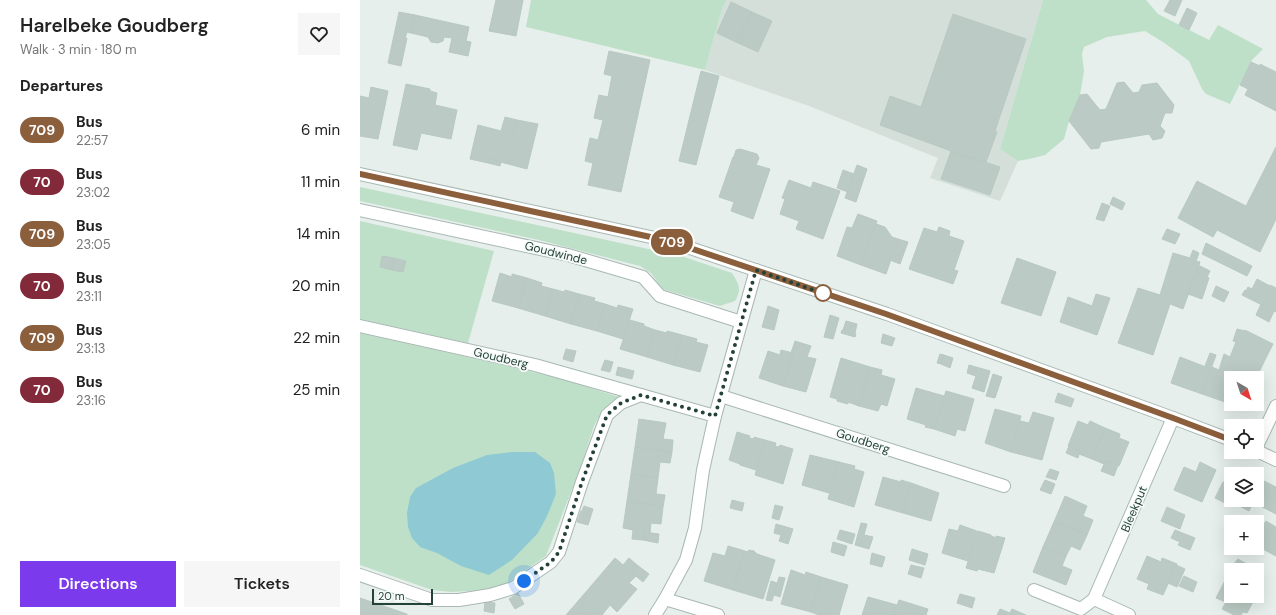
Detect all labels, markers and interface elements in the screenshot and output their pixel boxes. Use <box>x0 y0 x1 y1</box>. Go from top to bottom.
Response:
text: Harelbeke Goudberg <box>20 13 209 38</box>
button: heart <box>298 13 340 55</box>
text: Walk · 3 min · 180 m <box>20 41 137 58</box>
text: Departures <box>20 76 103 96</box>
text: Bus <box>76 112 103 132</box>
text: 6 min <box>301 120 340 140</box>
text: 709 <box>29 121 55 139</box>
text: 22:57 <box>76 132 108 149</box>
text: Bus <box>76 164 103 184</box>
text: 11 min <box>301 172 340 192</box>
text: 70 <box>33 173 51 191</box>
text: 23:02 <box>76 184 110 201</box>
text: Bus <box>76 216 103 236</box>
text: 14 min <box>297 224 340 244</box>
text: 709 <box>29 225 55 243</box>
line badge: 709 <box>649 229 695 255</box>
text: 709 <box>659 233 685 251</box>
text: 23:05 <box>76 236 111 253</box>
street label: Goudwinde <box>523 238 589 269</box>
text: Bus <box>76 268 103 288</box>
text: 20 min <box>292 276 340 296</box>
text: 70 <box>33 277 51 295</box>
unlabelled marker <box>814 284 832 302</box>
text: 23:11 <box>76 288 102 305</box>
text: Bus <box>76 320 103 340</box>
text: 22 min <box>293 328 340 348</box>
text: 709 <box>29 329 55 347</box>
text: 23:13 <box>76 340 106 357</box>
street label: Goudberg <box>472 344 530 372</box>
north arrow <box>1224 371 1264 411</box>
map controls <box>1224 371 1264 603</box>
text: Bus <box>76 372 103 392</box>
text: 25 min <box>293 380 340 400</box>
text: 70 <box>33 381 51 399</box>
text: 23:16 <box>76 392 106 409</box>
button: locate <box>1224 419 1264 459</box>
street label: Goudberg <box>834 425 892 457</box>
button: layers <box>1224 467 1264 507</box>
street label: Bleekput <box>1117 483 1151 535</box>
button: + <box>1224 515 1264 555</box>
button: Directions <box>20 561 176 607</box>
button: Tickets <box>184 561 340 607</box>
button: − <box>1224 563 1264 603</box>
your location <box>514 571 534 591</box>
scale bar <box>372 587 433 606</box>
text: 20 m <box>378 589 404 603</box>

